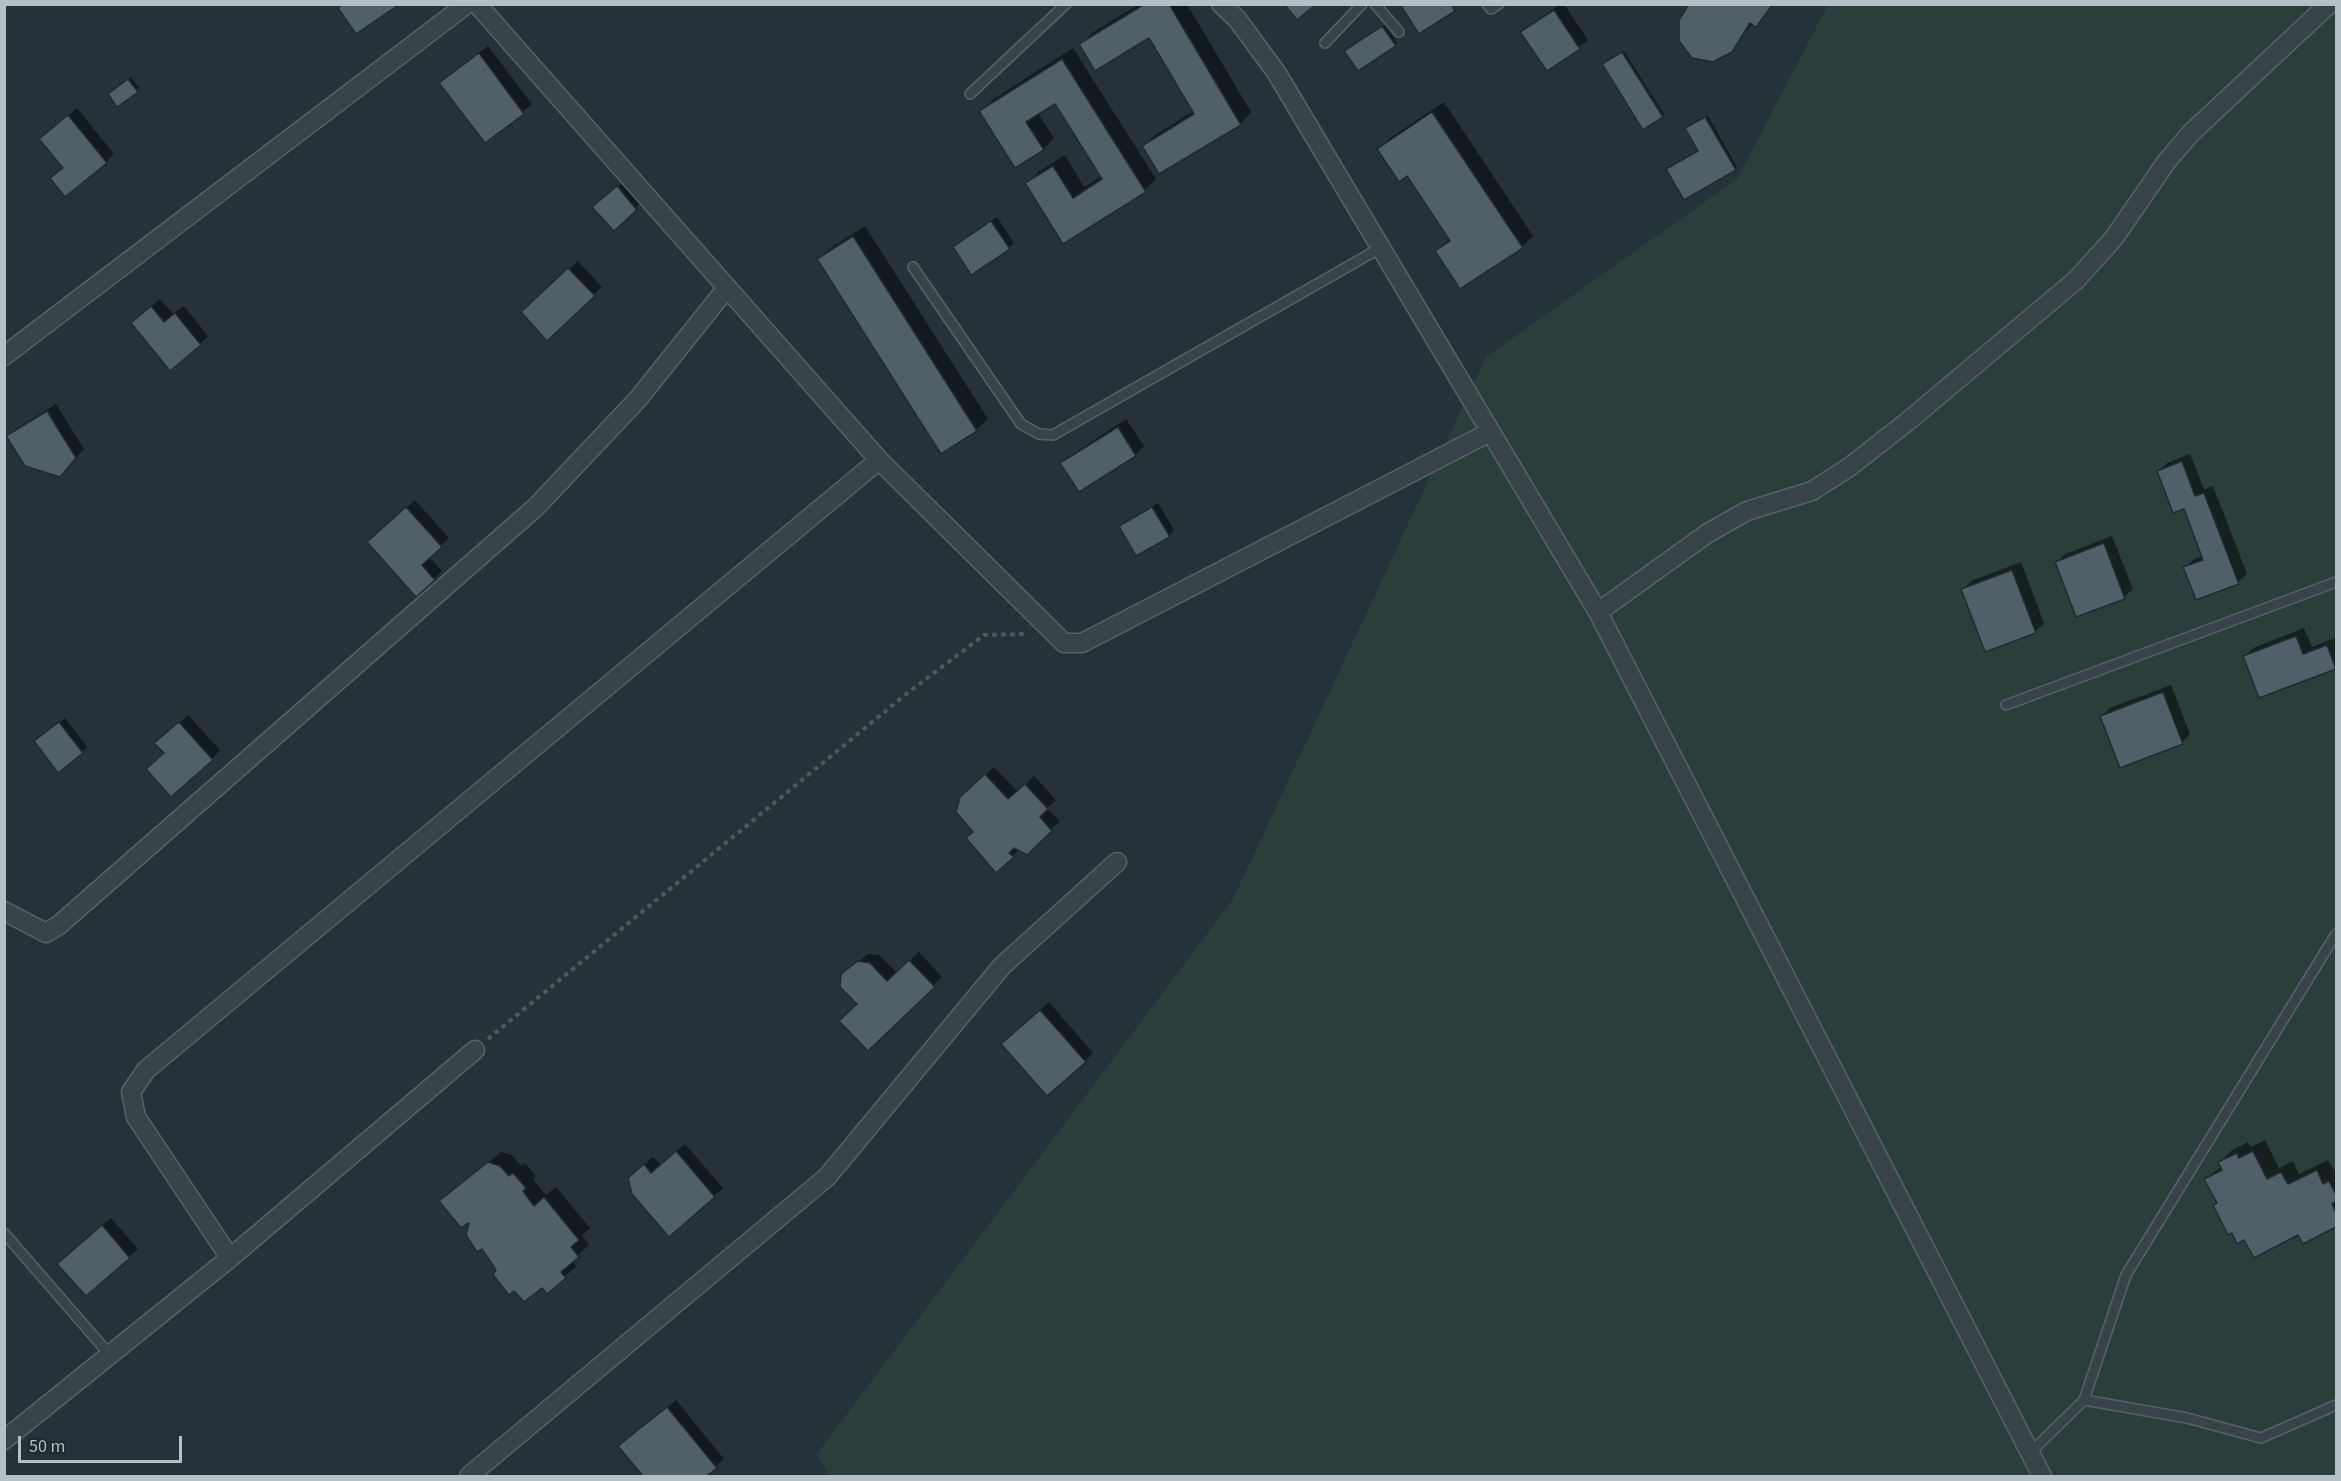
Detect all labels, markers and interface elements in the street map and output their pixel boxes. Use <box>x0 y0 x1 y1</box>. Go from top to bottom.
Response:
scale bar <box>21 1424 184 1462</box>
text: 50 m <box>29 1434 65 1459</box>

